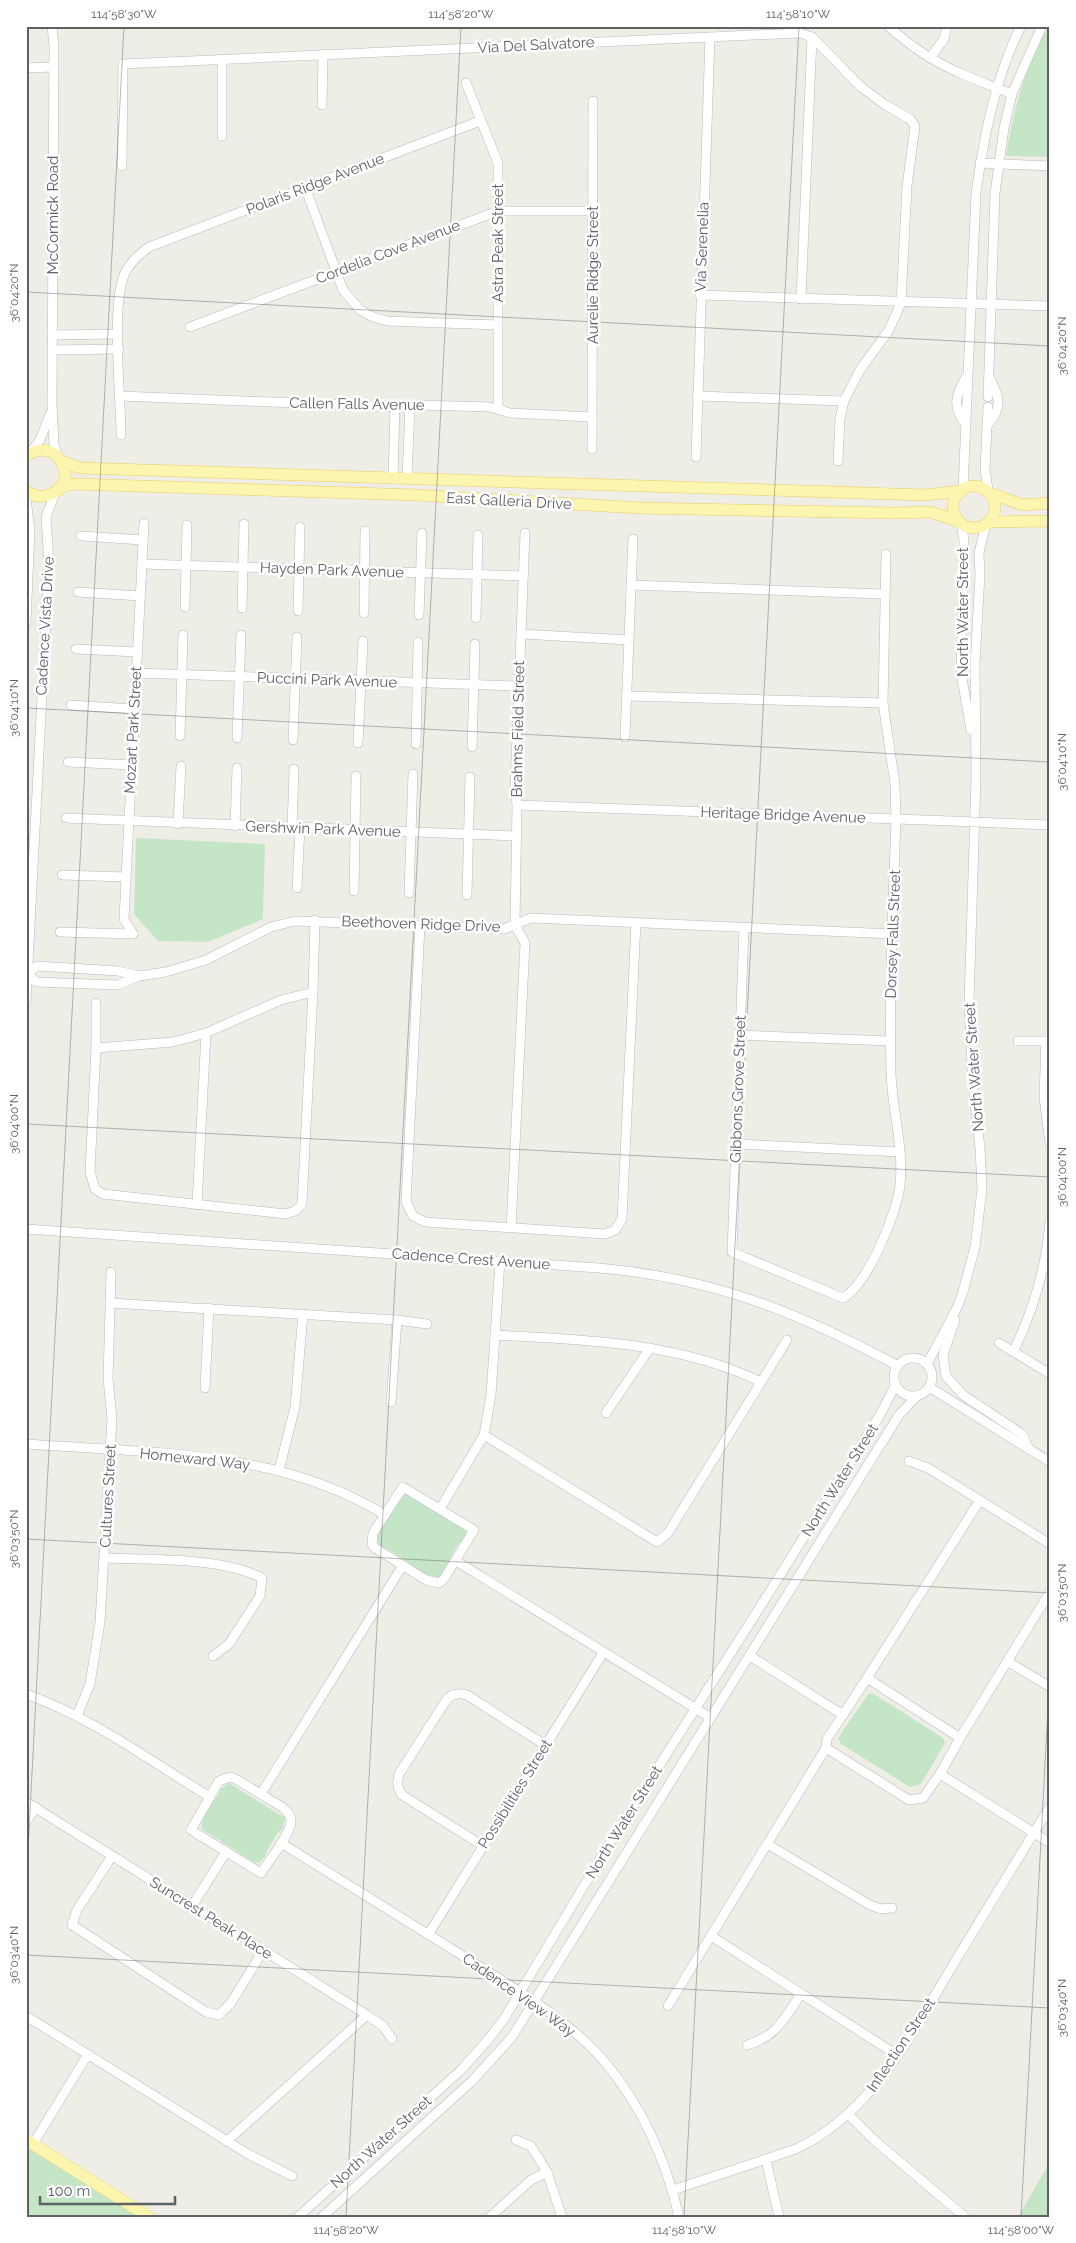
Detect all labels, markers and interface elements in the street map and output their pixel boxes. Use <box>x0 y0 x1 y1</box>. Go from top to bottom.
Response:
text: 114°58'30"W <box>91 7 157 21</box>
text: 114°58'20"W <box>428 7 494 21</box>
text: 114°58'10"W <box>766 7 831 21</box>
street label: Via Del Salvatore <box>477 33 595 57</box>
street label: Polaris Ridge Avenue <box>243 149 387 219</box>
street label: McCormick Road <box>44 156 62 274</box>
street label: Astra Peak Street <box>489 183 507 303</box>
street label: Via Serenelia <box>691 202 713 292</box>
street label: Aurelie Ridge Street <box>584 206 602 344</box>
street label: Cordelia Cove Avenue <box>313 216 463 288</box>
text: 36°04'20"N <box>7 263 21 323</box>
text: 36°04'20"N <box>1055 316 1069 376</box>
street label: Callen Falls Avenue <box>289 394 425 414</box>
street label: East Galleria Drive <box>446 489 572 513</box>
street label: North Water Street <box>954 547 972 677</box>
street label: Cadence Vista Drive <box>32 556 58 696</box>
street label: Hayden Park Avenue <box>260 558 405 582</box>
street label: Brahms Field Street <box>508 660 528 798</box>
street label: Mozart Park Street <box>121 666 145 794</box>
street label: Puccini Park Avenue <box>257 669 398 691</box>
text: 36°04'10"N <box>7 679 21 737</box>
text: 36°04'10"N <box>1055 733 1069 791</box>
street label: Heritage Bridge Avenue <box>700 803 866 827</box>
street label: Gershwin Park Avenue <box>245 817 401 841</box>
street label: Dorsey Falls Street <box>882 869 904 999</box>
street label: Beethoven Ridge Drive <box>341 912 501 936</box>
street label: North Water Street <box>960 1002 988 1132</box>
street label: Gibbons Grove Street <box>726 1015 750 1163</box>
text: 36°04'00"N <box>7 1094 21 1154</box>
text: 36°04'00"N <box>1055 1147 1069 1207</box>
street label: Cadence Crest Avenue <box>391 1244 551 1274</box>
street label: North Water Street <box>798 1420 882 1540</box>
street label: Cultures Street <box>96 1444 120 1548</box>
street label: Homeward Way <box>139 1444 251 1474</box>
text: 36°03'50"N <box>7 1509 21 1569</box>
text: 36°03'50"N <box>1055 1563 1069 1623</box>
street label: Possibilities Street <box>474 1736 556 1852</box>
street label: North Water Street <box>582 1762 666 1882</box>
street label: Suncrest Peak Place <box>146 1873 276 1963</box>
text: 36°03'40"N <box>7 1926 21 1984</box>
street label: Cadence View Way <box>459 1949 579 2041</box>
text: 36°03'40"N <box>1055 1979 1069 2037</box>
street label: Inflection Street <box>863 1995 939 2095</box>
street label: North Water Street <box>327 2092 435 2192</box>
scale bar <box>40 2173 175 2205</box>
text: 100 m <box>48 2182 90 2200</box>
text: 114°58'20"W <box>313 2223 379 2237</box>
text: 114°58'10"W <box>652 2223 717 2237</box>
text: 114°58'00"W <box>988 2223 1055 2237</box>

